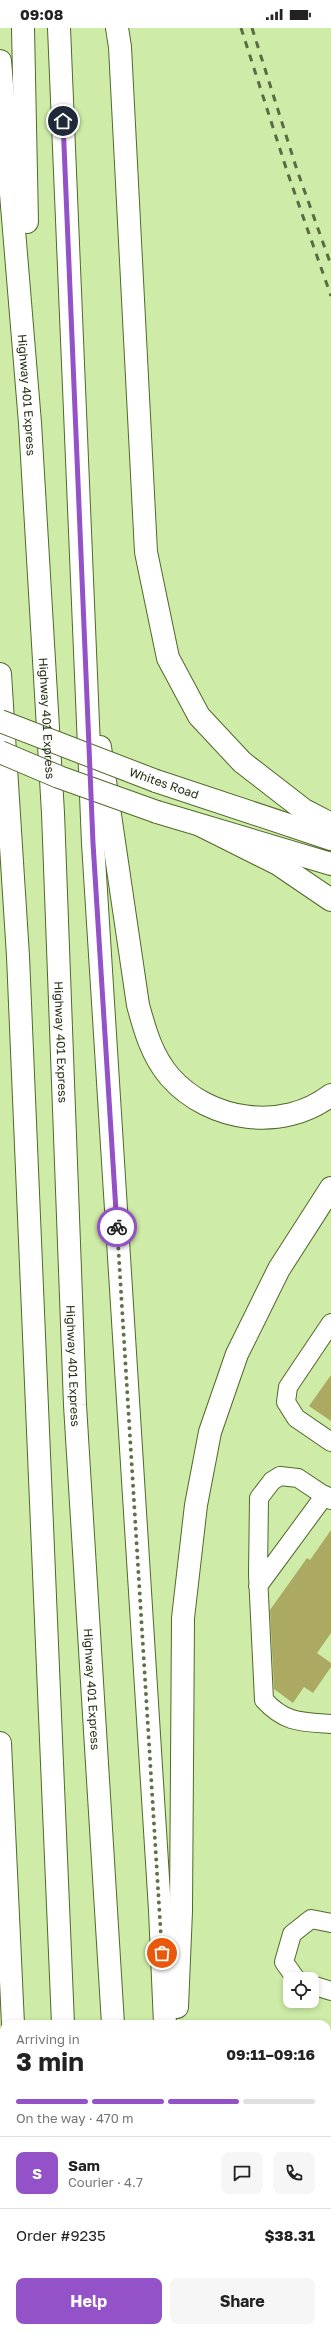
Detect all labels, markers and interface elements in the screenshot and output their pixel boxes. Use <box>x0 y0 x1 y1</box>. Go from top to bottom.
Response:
text: 09:08 <box>20 5 63 23</box>
pin <box>46 104 80 138</box>
icon: home <box>52 110 74 132</box>
street label: Highway 401 Express <box>15 333 39 456</box>
street label: Highway 401 Express <box>36 657 58 780</box>
street label: Whites Road <box>127 764 201 802</box>
street label: Highway 401 Express <box>52 981 71 1103</box>
courier <box>97 1207 137 1247</box>
icon: bike <box>106 1216 128 1238</box>
street label: Highway 401 Express <box>64 1304 84 1427</box>
street label: Highway 401 Express <box>81 1628 104 1750</box>
pin <box>145 1936 179 1970</box>
icon: bag <box>151 1942 173 1964</box>
map controls <box>283 1972 319 2008</box>
button: locate <box>283 1972 319 2008</box>
text: Arriving in <box>16 2031 80 2047</box>
text: 09:11–09:16 <box>226 2045 315 2063</box>
text: 3 min <box>16 2046 84 2077</box>
text: On the way · 470 m <box>16 2110 134 2126</box>
button: chat <box>221 2152 263 2194</box>
button: phone <box>273 2152 315 2194</box>
text: Sam <box>68 2156 100 2174</box>
text: S <box>32 2164 42 2182</box>
text: Courier · 4.7 <box>68 2174 143 2190</box>
text: Order #9235 <box>16 2226 106 2244</box>
text: $38.31 <box>265 2226 315 2244</box>
button: Help <box>16 2278 162 2324</box>
button: Share <box>170 2278 315 2324</box>

